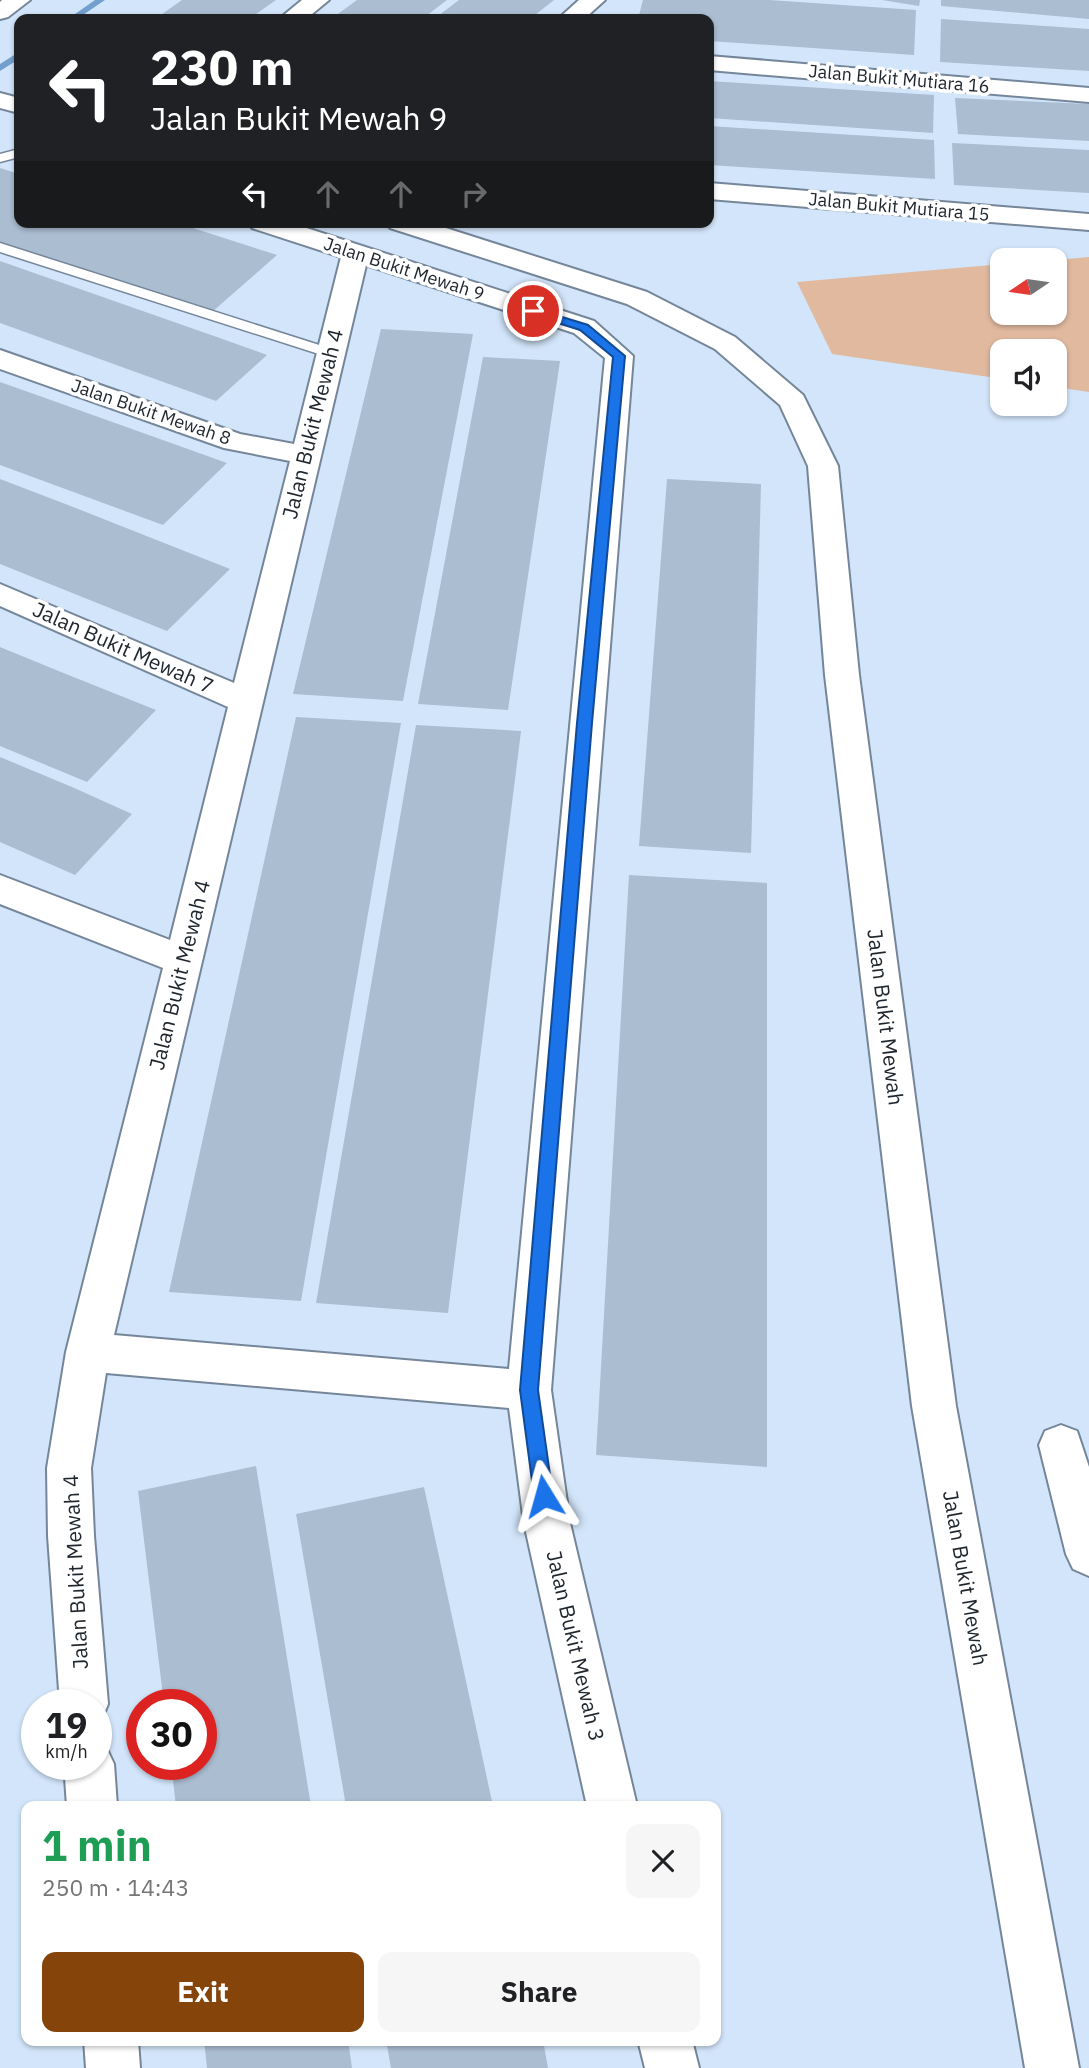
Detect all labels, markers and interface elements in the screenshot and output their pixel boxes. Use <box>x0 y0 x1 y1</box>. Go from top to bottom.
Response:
text: 230 m <box>150 35 294 98</box>
icon: left <box>35 42 126 133</box>
street label: Jalan Bukit Mutiara 16 <box>808 59 990 98</box>
text: Jalan Bukit Mewah 9 <box>150 97 447 139</box>
icon: left <box>236 175 274 213</box>
icon: ahead <box>309 175 347 213</box>
icon: ahead <box>382 175 420 213</box>
icon: right <box>455 175 493 213</box>
street label: Jalan Bukit Mutiara 15 <box>808 187 990 226</box>
street label: Jalan Bukit Mewah 9 <box>321 232 487 305</box>
north arrow <box>990 248 1068 326</box>
map controls <box>990 248 1067 416</box>
pin <box>503 281 563 341</box>
icon: arrive <box>514 292 552 330</box>
street label: Jalan Bukit Mewah 4 <box>275 326 349 522</box>
button: sound <box>990 339 1067 416</box>
street label: Jalan Bukit Mewah 8 <box>68 373 234 450</box>
street label: Jalan Bukit Mewah 7 <box>29 595 218 700</box>
street label: Jalan Bukit Mewah 4 <box>142 877 216 1073</box>
street label: Jalan Bukit Mewah <box>861 927 911 1107</box>
position arrow <box>507 1459 581 1533</box>
street label: Jalan Bukit Mewah 4 <box>56 1474 94 1670</box>
street label: Jalan Bukit Mewah <box>937 1488 995 1668</box>
street label: Jalan Bukit Mewah 3 <box>540 1548 612 1744</box>
speed limit sign: 30 <box>126 1689 217 1780</box>
text: 19 <box>45 1702 88 1748</box>
text: km/h <box>45 1740 88 1763</box>
text: 1 min <box>42 1818 152 1873</box>
button: close <box>626 1824 700 1898</box>
text: 250 m · 14:43 <box>42 1872 189 1902</box>
button: Exit <box>42 1952 364 2032</box>
button: Share <box>378 1952 700 2032</box>

